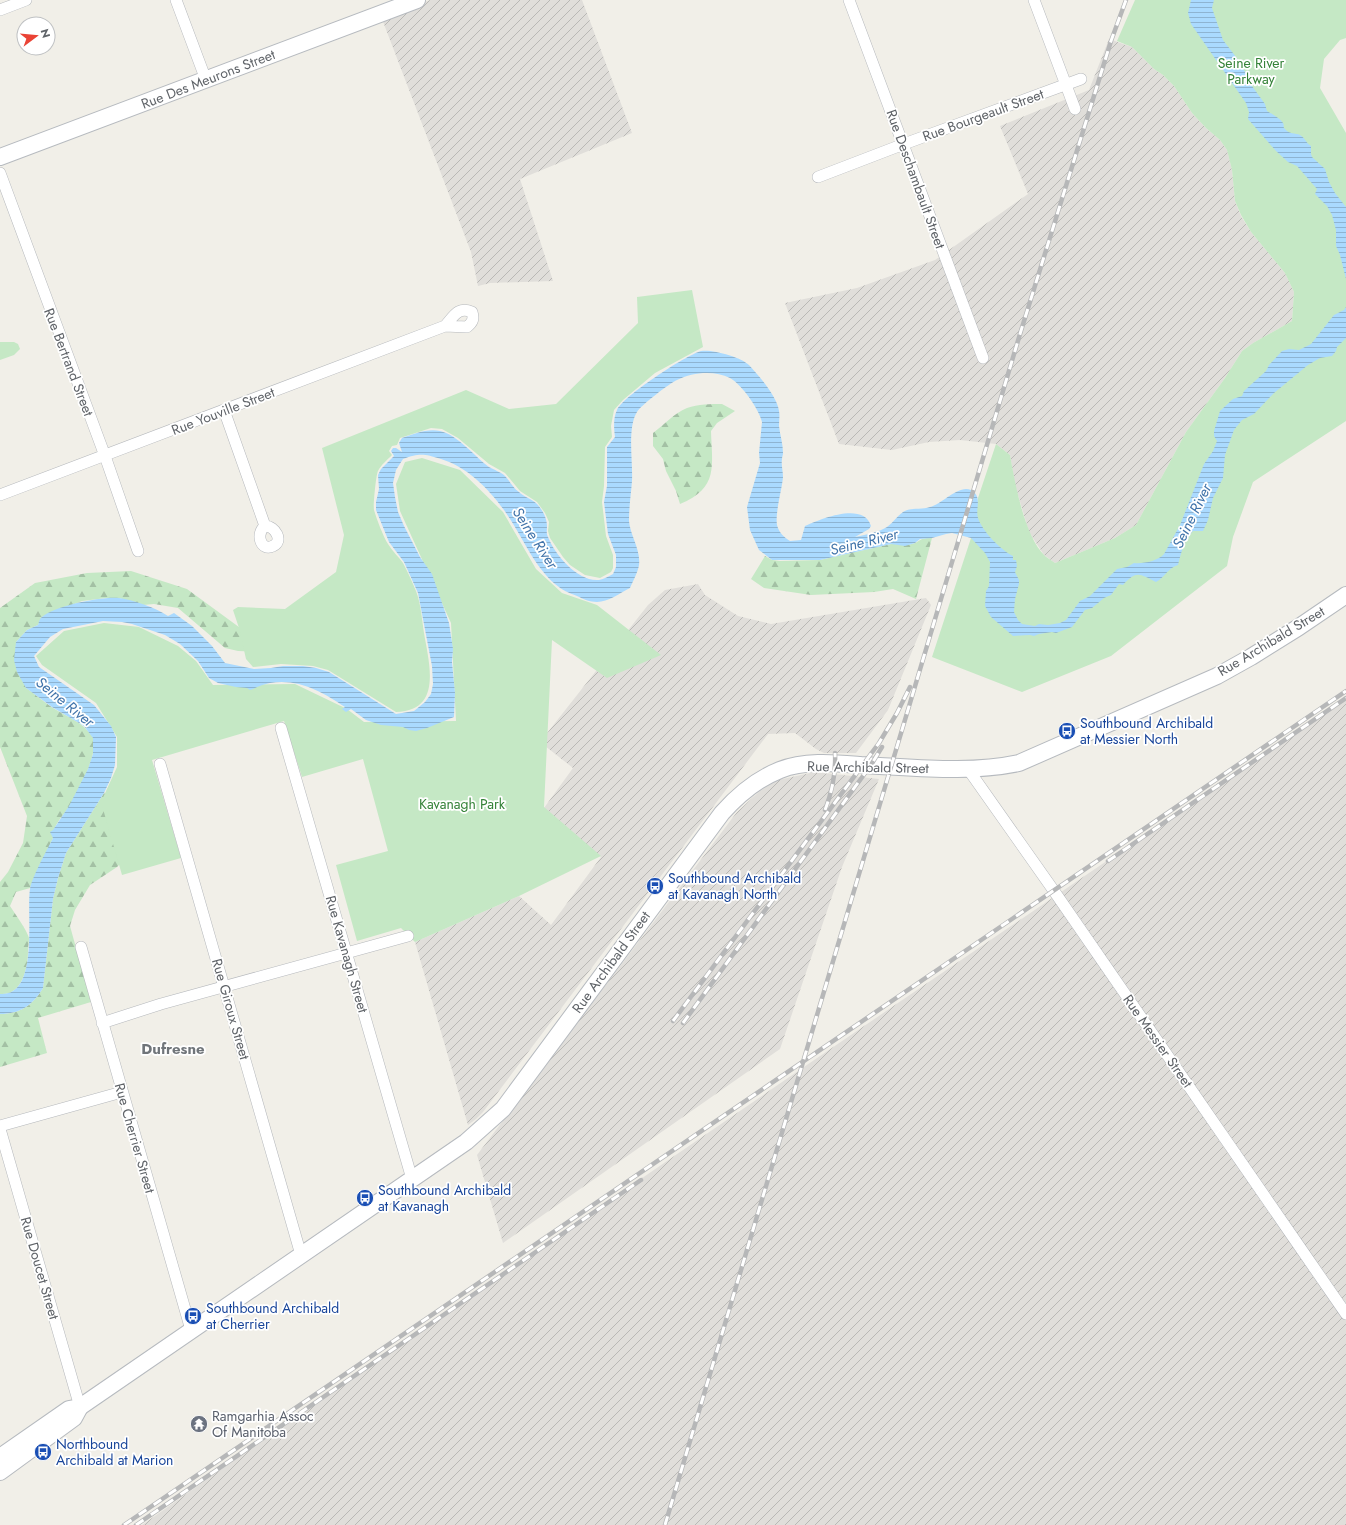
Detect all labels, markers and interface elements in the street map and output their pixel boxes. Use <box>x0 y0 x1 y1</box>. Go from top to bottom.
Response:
north arrow <box>16 16 56 56</box>
text: N <box>37 27 55 40</box>
street label: Rue Des Meurons Street <box>138 44 278 114</box>
park label: Seine River Parkway <box>1218 53 1285 89</box>
street label: Rue Bourgeault Street <box>920 84 1047 146</box>
street label: Rue Deschambault Street <box>881 107 951 252</box>
street label: Rue Bertrand Street <box>39 305 99 420</box>
street label: Rue Youville Street <box>168 382 278 440</box>
water label: Seine River <box>1167 479 1218 552</box>
water label: Seine River <box>507 503 564 574</box>
water label: Seine River <box>828 523 901 561</box>
street label: Rue Archibald Street <box>1214 601 1329 681</box>
water label: Seine River <box>31 672 100 733</box>
place label: Southbound Archibald at Messier North <box>1080 713 1213 749</box>
bus stop icon: Southbound Archibald at Messier North <box>1057 721 1077 741</box>
street label: Rue Archibald Street <box>807 756 930 778</box>
park label: Kavanagh Park <box>419 794 506 814</box>
place label: Southbound Archibald at Kavanagh North <box>668 868 801 904</box>
bus stop icon: Southbound Archibald at Kavanagh North <box>645 876 665 896</box>
street label: Rue Kavanagh Street <box>321 893 373 1016</box>
street label: Rue Archibald Street <box>567 906 655 1017</box>
street label: Rue Giroux Street <box>207 956 255 1062</box>
street label: Rue Messier Street <box>1118 990 1198 1092</box>
district label: Dufresne <box>141 1038 205 1060</box>
street label: Rue Cherrier Street <box>110 1081 160 1196</box>
place label: Southbound Archibald at Kavanagh <box>378 1180 511 1216</box>
bus stop icon: Southbound Archibald at Kavanagh <box>355 1188 375 1208</box>
street label: Rue Doucet Street <box>16 1214 64 1322</box>
place label: Southbound Archibald at Cherrier <box>206 1298 339 1334</box>
bus stop icon: Southbound Archibald at Cherrier <box>183 1306 203 1326</box>
place label: Ramgarhia Assoc Of Manitoba <box>212 1406 314 1442</box>
temple icon: Ramgarhia Assoc Of Manitoba <box>189 1414 209 1434</box>
place label: Northbound Archibald at Marion <box>56 1434 173 1470</box>
bus stop icon: Northbound Archibald at Marion <box>33 1442 53 1462</box>

